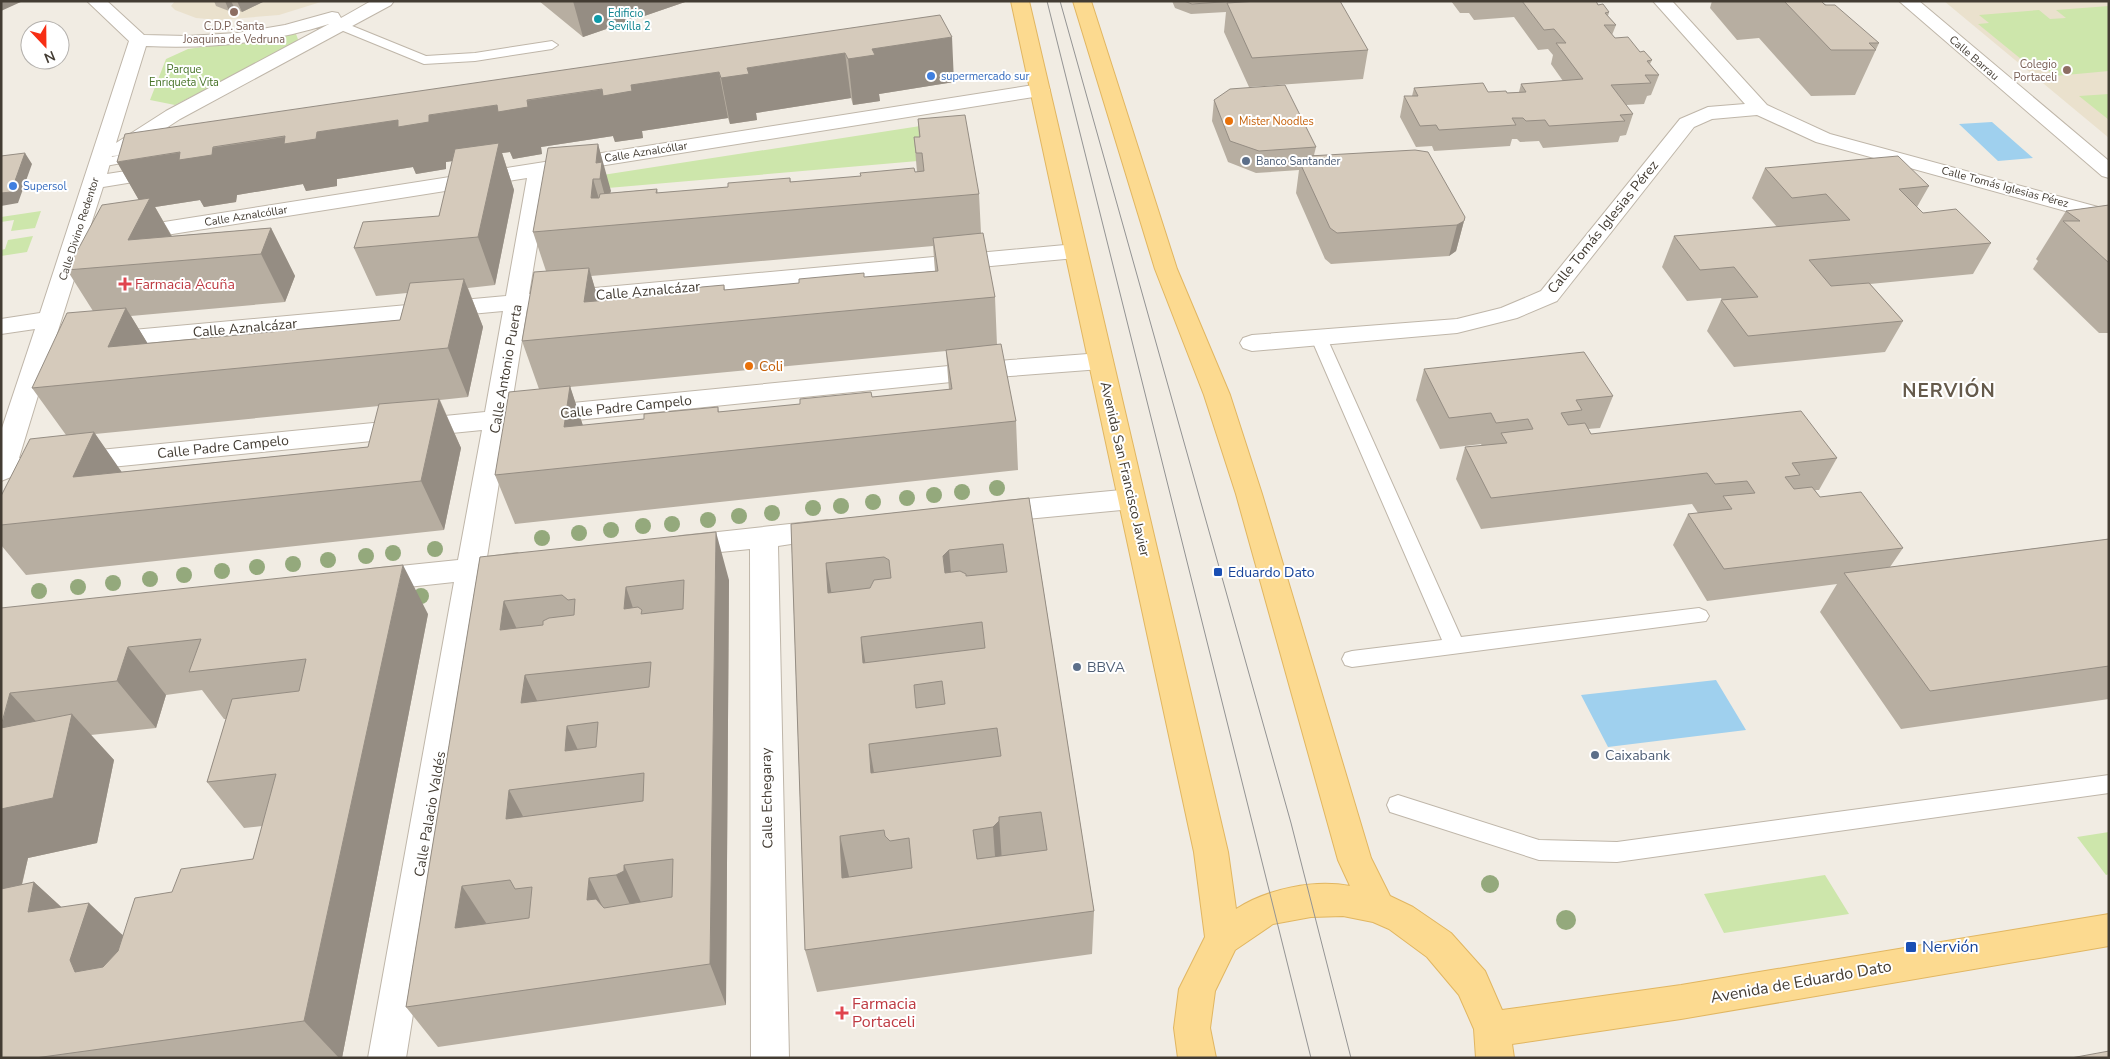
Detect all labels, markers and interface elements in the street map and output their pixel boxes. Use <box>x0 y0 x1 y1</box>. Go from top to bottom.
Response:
marker: C.D.P. Santa Joaquina de Vedruna <box>228 6 240 18</box>
place label: Edificio Sevilla 2 <box>608 6 651 34</box>
marker: Edificio Sevilla 2 <box>592 13 604 25</box>
place label: C.D.P. Santa Joaquina de Vedruna <box>182 19 285 47</box>
north arrow <box>20 20 70 70</box>
street label: Calle Barrau <box>1946 32 2002 84</box>
text: N <box>41 46 58 67</box>
place label: Colegio Portaceli <box>2014 57 2057 85</box>
park label: Parque Enriqueta Vita <box>149 62 219 90</box>
marker: Colegio Portaceli <box>2061 64 2073 76</box>
place label: supermercado sur <box>941 69 1029 84</box>
marker: supermercado sur <box>925 70 937 82</box>
place label: Mister Noodles <box>1239 114 1314 129</box>
marker: Mister Noodles <box>1223 115 1235 127</box>
street label: Calle Aznalcóllar <box>603 138 689 166</box>
place label: Banco Santander <box>1256 154 1340 169</box>
marker: Banco Santander <box>1240 155 1252 167</box>
street label: Calle Tomás Iglesias Pérez <box>1543 156 1663 298</box>
street label: Calle Tomás Iglesias Pérez <box>1940 163 2070 211</box>
street label: Calle Divino Redentor <box>55 175 103 283</box>
place label: Supersol <box>23 179 67 194</box>
marker: Supersol <box>7 180 19 192</box>
street label: Calle Aznalcóllar <box>203 202 289 230</box>
place label: Farmacia Acuña <box>135 275 235 294</box>
street label: Calle Aznalcázar <box>595 277 701 305</box>
marker: Farmacia Acuña <box>119 278 131 290</box>
street label: Calle Antonio Puerta <box>485 303 527 435</box>
street label: Calle Aznalcázar <box>192 314 298 342</box>
place label: Coli <box>759 357 783 376</box>
marker: Coli <box>743 360 755 372</box>
district label: NERVIÓN <box>1902 378 1996 404</box>
street label: Avenida San Francisco Javier <box>1096 380 1154 558</box>
street label: Calle Padre Campelo <box>559 391 693 423</box>
street label: Calle Padre Campelo <box>156 431 290 463</box>
place label: Eduardo Dato <box>1228 563 1315 582</box>
marker: Eduardo Dato <box>1212 566 1224 578</box>
place label: BBVA <box>1087 658 1125 677</box>
marker: BBVA <box>1071 661 1083 673</box>
place label: Caixabank <box>1605 746 1671 765</box>
street label: Calle Echegaray <box>757 747 777 849</box>
street label: Calle Palacio Valdés <box>410 749 450 878</box>
marker: Caixabank <box>1589 749 1601 761</box>
place label: Nervión <box>1922 936 1979 958</box>
marker: Nervión <box>1904 940 1918 954</box>
street label: Avenida de Eduardo Dato <box>1709 955 1893 1009</box>
place label: Farmacia Portaceli <box>852 993 916 1033</box>
marker: Farmacia Portaceli <box>836 1007 848 1019</box>

